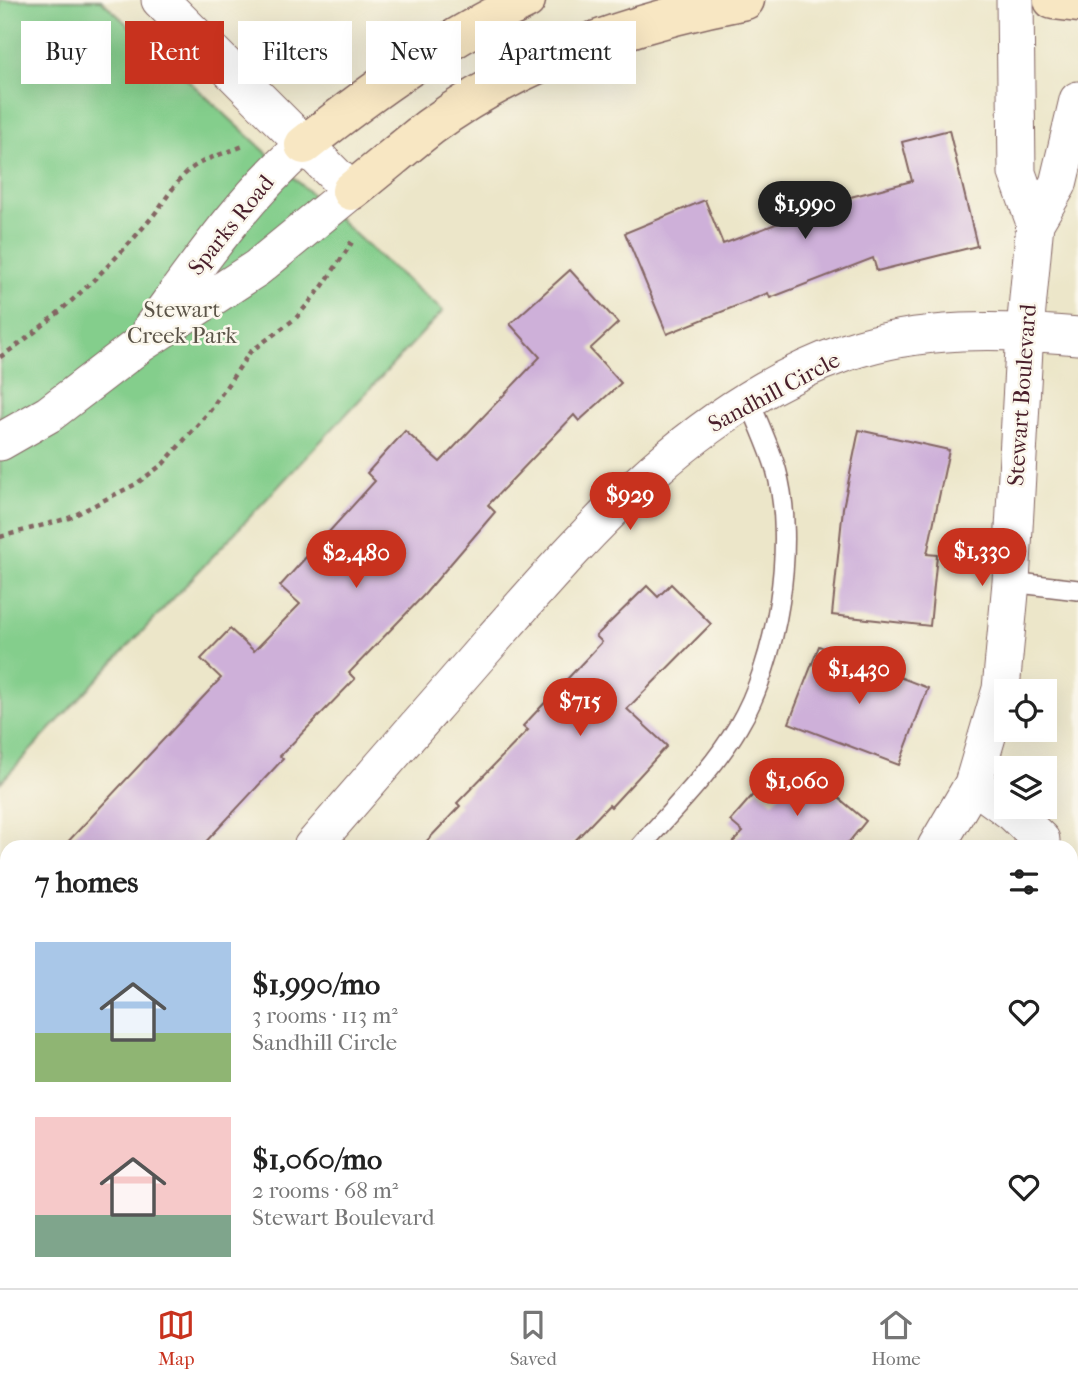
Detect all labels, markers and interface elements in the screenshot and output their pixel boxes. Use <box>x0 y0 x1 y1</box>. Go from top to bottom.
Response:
chip: Buy <box>21 21 111 84</box>
chip: Rent <box>125 21 224 84</box>
chip: Filters <box>238 21 352 84</box>
chip: New <box>366 21 461 84</box>
chip: Apartment <box>475 21 636 84</box>
street label: Sparks Road <box>182 169 280 281</box>
pin: $1,990 <box>748 182 862 241</box>
text: $1,990 <box>774 190 836 217</box>
park label: Stewart Creek Park <box>127 296 238 349</box>
street label: Stewart Boulevard <box>1002 303 1042 487</box>
street label: Sandhill Circle <box>704 346 844 438</box>
pin: $929 <box>589 472 671 532</box>
text: $929 <box>606 481 654 508</box>
pin: $1,330 <box>925 528 1039 588</box>
pin: $2,480 <box>299 530 413 590</box>
text: $1,330 <box>953 537 1011 564</box>
text: $2,480 <box>322 539 390 566</box>
pin: $1,430 <box>802 646 916 706</box>
text: $1,430 <box>828 655 890 682</box>
pin: $715 <box>539 678 621 738</box>
map controls <box>994 679 1057 819</box>
button: locate <box>994 679 1057 742</box>
text: $715 <box>559 687 601 714</box>
button: layers <box>994 756 1057 819</box>
pin: $1,060 <box>740 758 854 818</box>
text: $1,060 <box>765 767 829 794</box>
icon: filters <box>1005 863 1043 901</box>
text: 7 homes <box>35 865 138 900</box>
text: $1,990/mo <box>252 967 380 1002</box>
icon: home <box>91 970 175 1054</box>
icon: heart <box>1005 993 1043 1031</box>
text: 3 rooms · 113 m² <box>252 1002 398 1029</box>
text: Sandhill Circle <box>252 1029 397 1056</box>
text: $1,060/mo <box>252 1142 382 1177</box>
icon: home <box>91 1145 175 1229</box>
icon: heart <box>1005 1168 1043 1206</box>
text: 2 rooms · 68 m² <box>252 1177 398 1204</box>
text: Stewart Boulevard <box>252 1204 435 1231</box>
tab: Map <box>157 1306 195 1370</box>
tab: Saved <box>510 1306 557 1370</box>
tab: Home <box>871 1306 921 1370</box>

